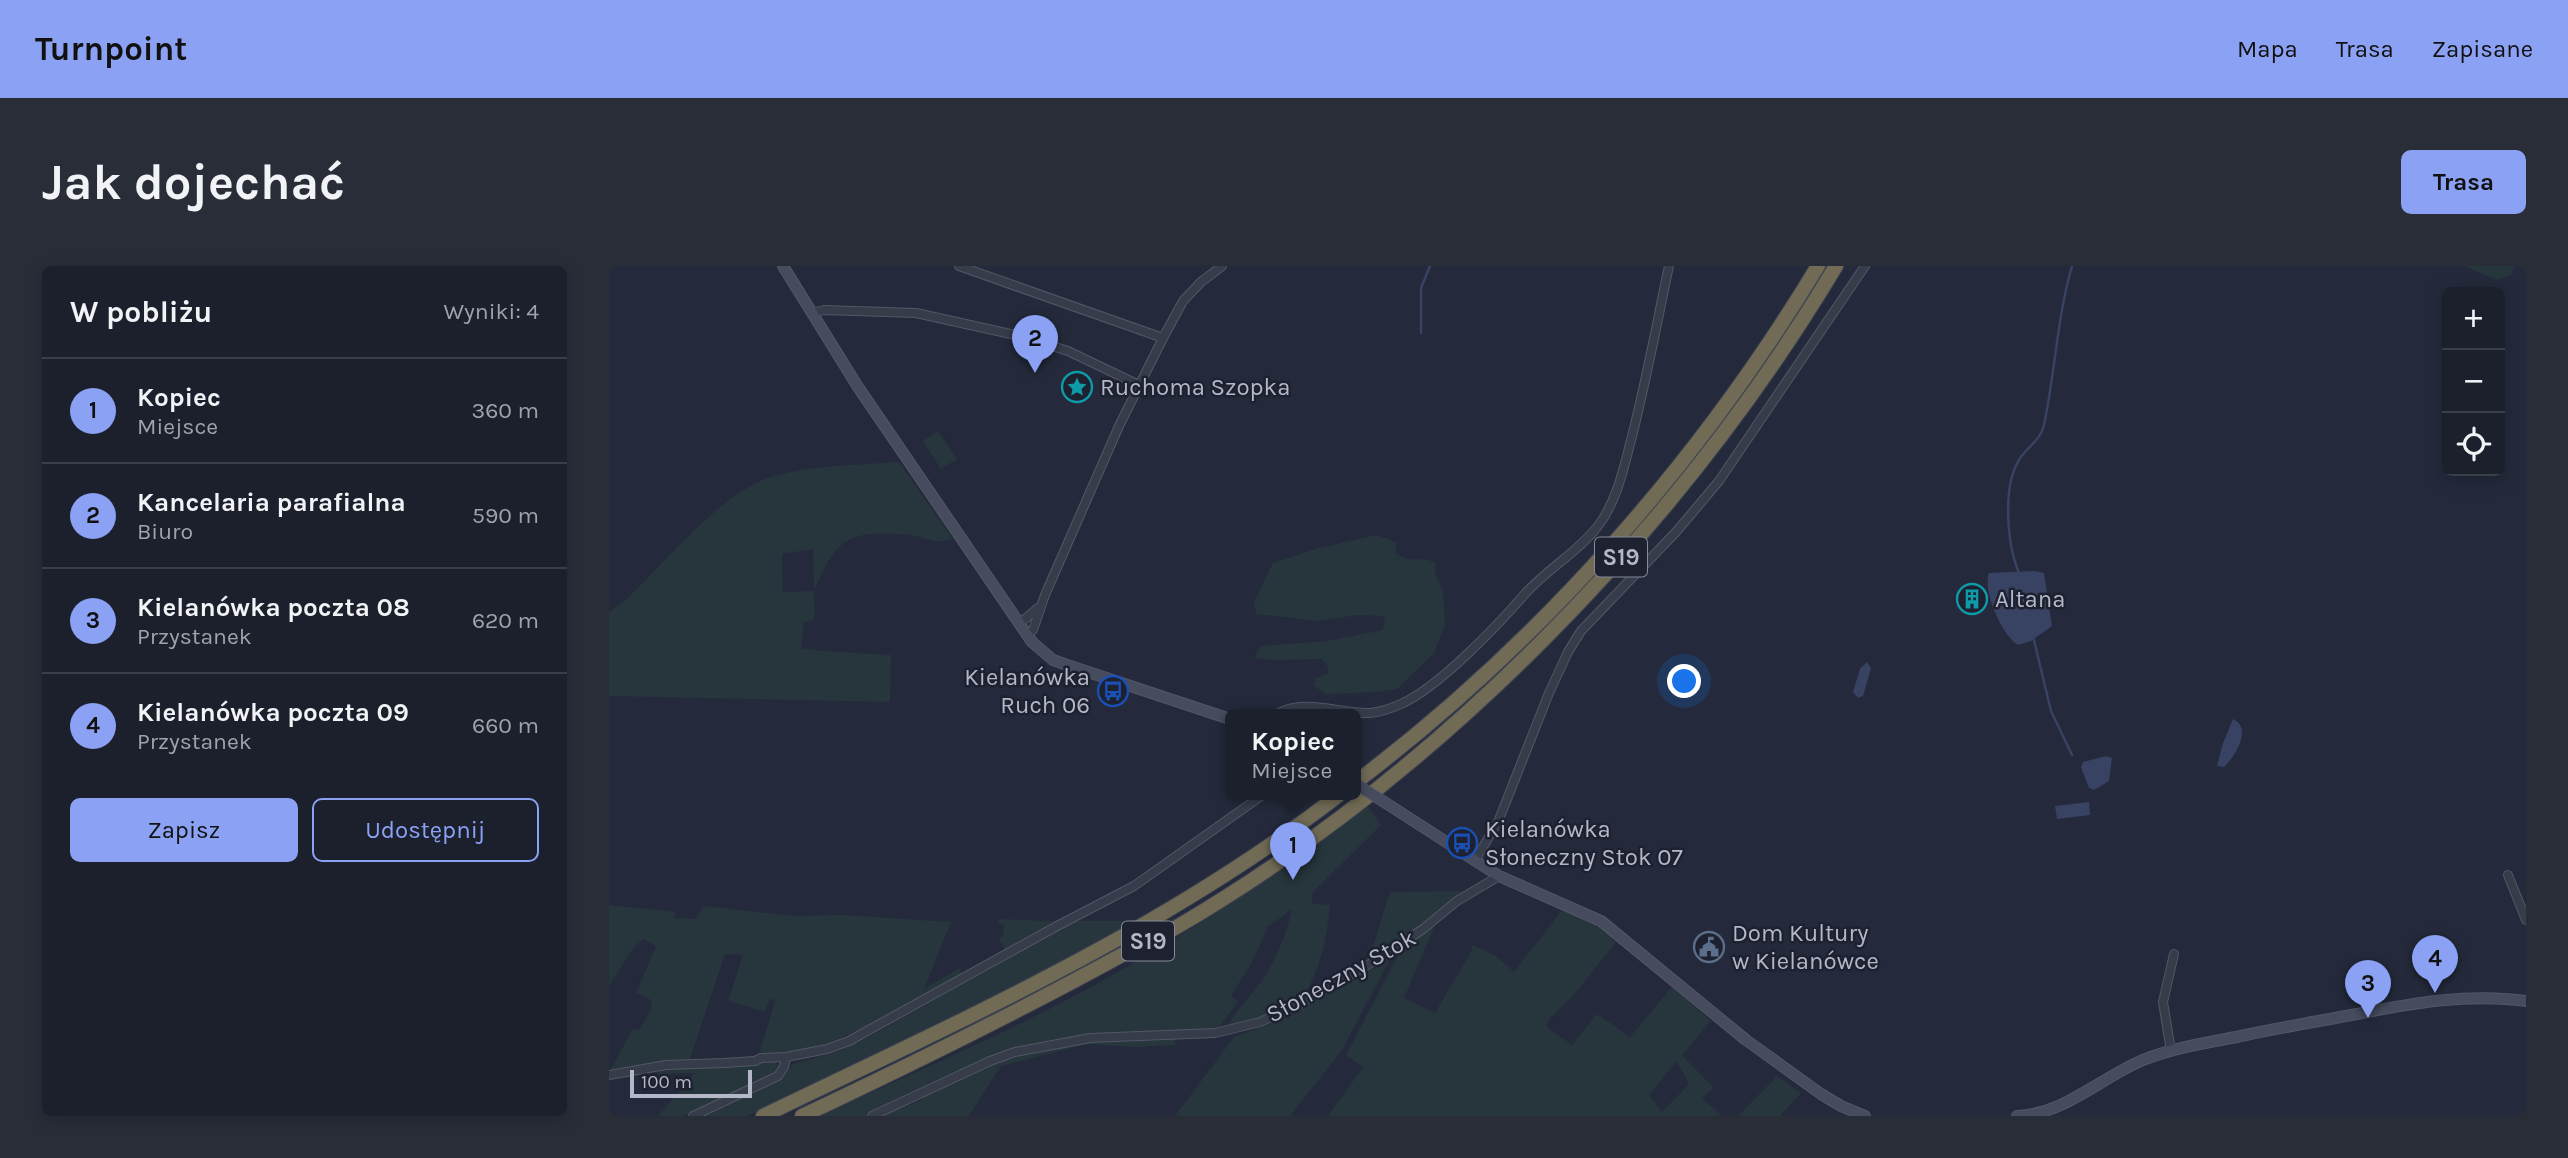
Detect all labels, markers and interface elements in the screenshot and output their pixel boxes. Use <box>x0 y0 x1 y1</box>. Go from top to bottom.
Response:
text: Turnpoint <box>35 30 187 68</box>
text: Mapa <box>2237 35 2298 63</box>
text: Trasa <box>2336 35 2394 63</box>
text: Zapisane <box>2432 35 2533 63</box>
button: Trasa <box>2401 150 2526 214</box>
text: Jak dojechać <box>42 154 345 211</box>
map controls <box>2442 287 2505 476</box>
button: + <box>2442 287 2505 350</box>
text: W pobliżu <box>70 294 212 330</box>
text: Wyniki: 4 <box>444 298 539 325</box>
pin: 2 <box>1012 315 1058 373</box>
button: − <box>2442 350 2505 413</box>
place icon: Ruchoma Szopka <box>1060 370 1094 404</box>
place label: Ruchoma Szopka <box>1100 373 1290 401</box>
text: Kopiec <box>137 382 221 413</box>
text: 1 <box>89 397 97 424</box>
text: 360 m <box>472 397 539 424</box>
text: Miejsce <box>137 413 218 440</box>
button: locate <box>2442 413 2505 476</box>
text: Kancelaria parafialna <box>137 487 406 518</box>
text: 2 <box>86 502 100 529</box>
text: 590 m <box>472 502 539 529</box>
text: Biuro <box>137 518 193 545</box>
road number: S19 <box>1595 538 1647 576</box>
building icon: Altana <box>1955 582 1989 616</box>
place label: Altana <box>1995 585 2065 613</box>
text: Kielanówka poczta 08 <box>137 592 410 623</box>
text: 3 <box>86 607 100 634</box>
text: 620 m <box>472 607 539 634</box>
text: Przystanek <box>137 623 252 650</box>
place label: Kielanówka Ruch 06 <box>964 663 1090 719</box>
your location <box>1667 664 1701 698</box>
bus stop icon: Kielanówka Ruch 06 <box>1096 674 1130 708</box>
text: Kielanówka poczta 09 <box>137 697 409 728</box>
popup <box>1225 709 1361 800</box>
text: 4 <box>86 712 100 739</box>
text: 660 m <box>472 712 539 739</box>
text: Kopiec <box>1251 726 1335 757</box>
text: Przystanek <box>137 728 252 755</box>
text: Miejsce <box>1251 757 1332 784</box>
button: Zapisz <box>70 798 298 862</box>
button: Udostępnij <box>312 798 539 862</box>
place label: Kielanówka Słoneczny Stok 07 <box>1485 815 1683 871</box>
pin: 1 <box>1270 822 1316 880</box>
bus stop icon: Kielanówka Słoneczny Stok 07 <box>1445 826 1479 860</box>
place label: Dom Kultury w Kielanówce <box>1732 919 1879 975</box>
road number: S19 <box>1122 922 1174 960</box>
street label: Słoneczny Stok <box>1261 923 1421 1029</box>
public building icon: Dom Kultury w Kielanówce <box>1692 930 1726 964</box>
pin: 4 <box>2412 935 2458 993</box>
pin: 3 <box>2345 960 2391 1018</box>
scale bar <box>630 1067 753 1099</box>
text: 100 m <box>641 1071 692 1093</box>

